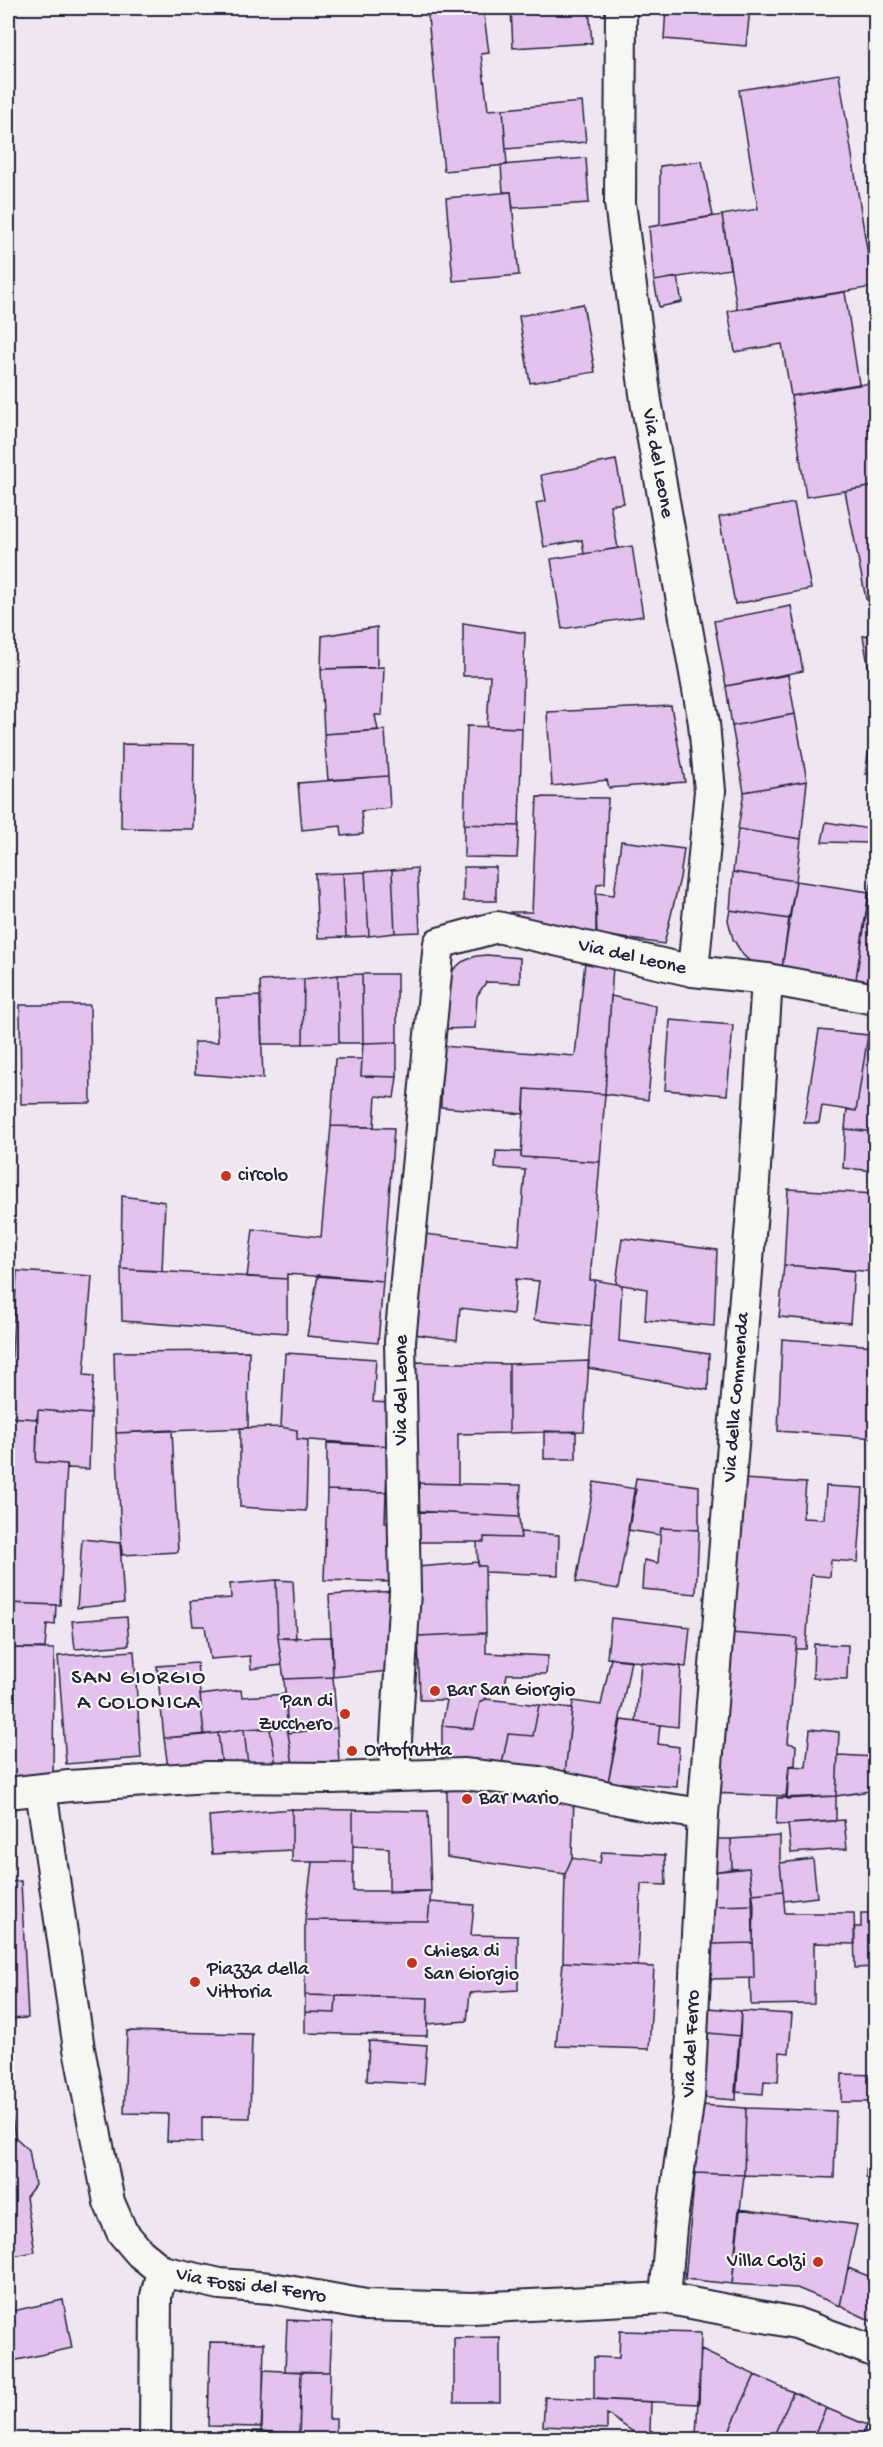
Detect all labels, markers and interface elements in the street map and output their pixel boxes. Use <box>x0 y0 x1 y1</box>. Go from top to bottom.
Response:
street label: Via del Leone <box>636 406 678 520</box>
street label: Via del Leone <box>575 934 689 981</box>
place label: circolo <box>238 1165 288 1188</box>
marker: circolo <box>219 1169 233 1183</box>
street label: Via della Commenda <box>718 1310 755 1484</box>
street label: Via del Leone <box>391 1334 414 1446</box>
district label: SAN GIORGIO A COLONICA <box>71 1666 207 1717</box>
place label: Bar San Giorgio <box>446 1680 575 1703</box>
marker: Bar San Giorgio <box>428 1684 442 1698</box>
place label: Pan di Zucchero <box>259 1691 333 1737</box>
marker: Pan di Zucchero <box>338 1707 352 1721</box>
place label: Ortofrutta <box>364 1740 453 1763</box>
marker: Ortofrutta <box>345 1744 359 1758</box>
place label: Bar Mario <box>478 1788 559 1811</box>
marker: Bar Mario <box>460 1792 474 1806</box>
place label: Chiesa di San Giorgio <box>424 1941 519 1987</box>
marker: Chiesa di San Giorgio <box>405 1956 419 1970</box>
place label: Piazza della Vittoria <box>206 1959 310 2005</box>
marker: Piazza della Vittoria <box>188 1975 202 1989</box>
street label: Via del Ferro <box>677 1989 706 2099</box>
place label: Villa Colzi <box>726 2251 806 2274</box>
marker: Villa Colzi <box>811 2255 825 2269</box>
street label: Via Fossi del Ferro <box>173 2263 328 2309</box>

